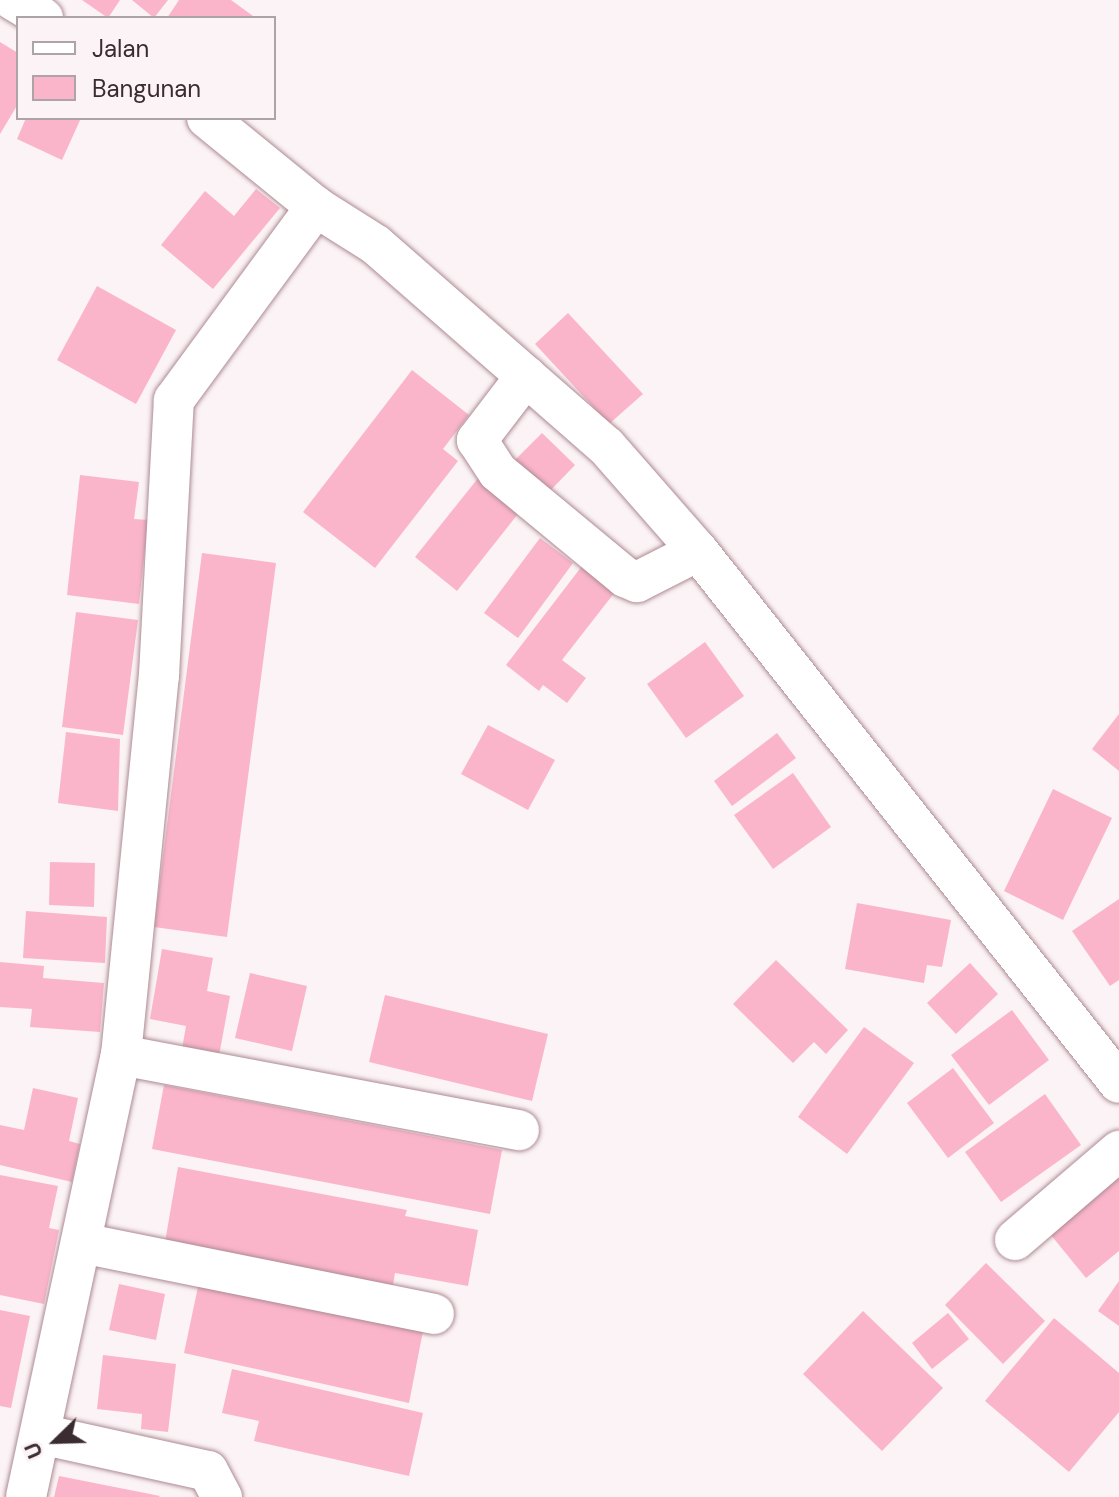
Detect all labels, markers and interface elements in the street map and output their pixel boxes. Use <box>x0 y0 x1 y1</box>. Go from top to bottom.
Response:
legend <box>16 16 276 120</box>
text: Jalan <box>92 33 149 64</box>
text: Bangunan <box>92 73 201 104</box>
north arrow <box>16 1401 96 1481</box>
text: U <box>17 1438 50 1463</box>

